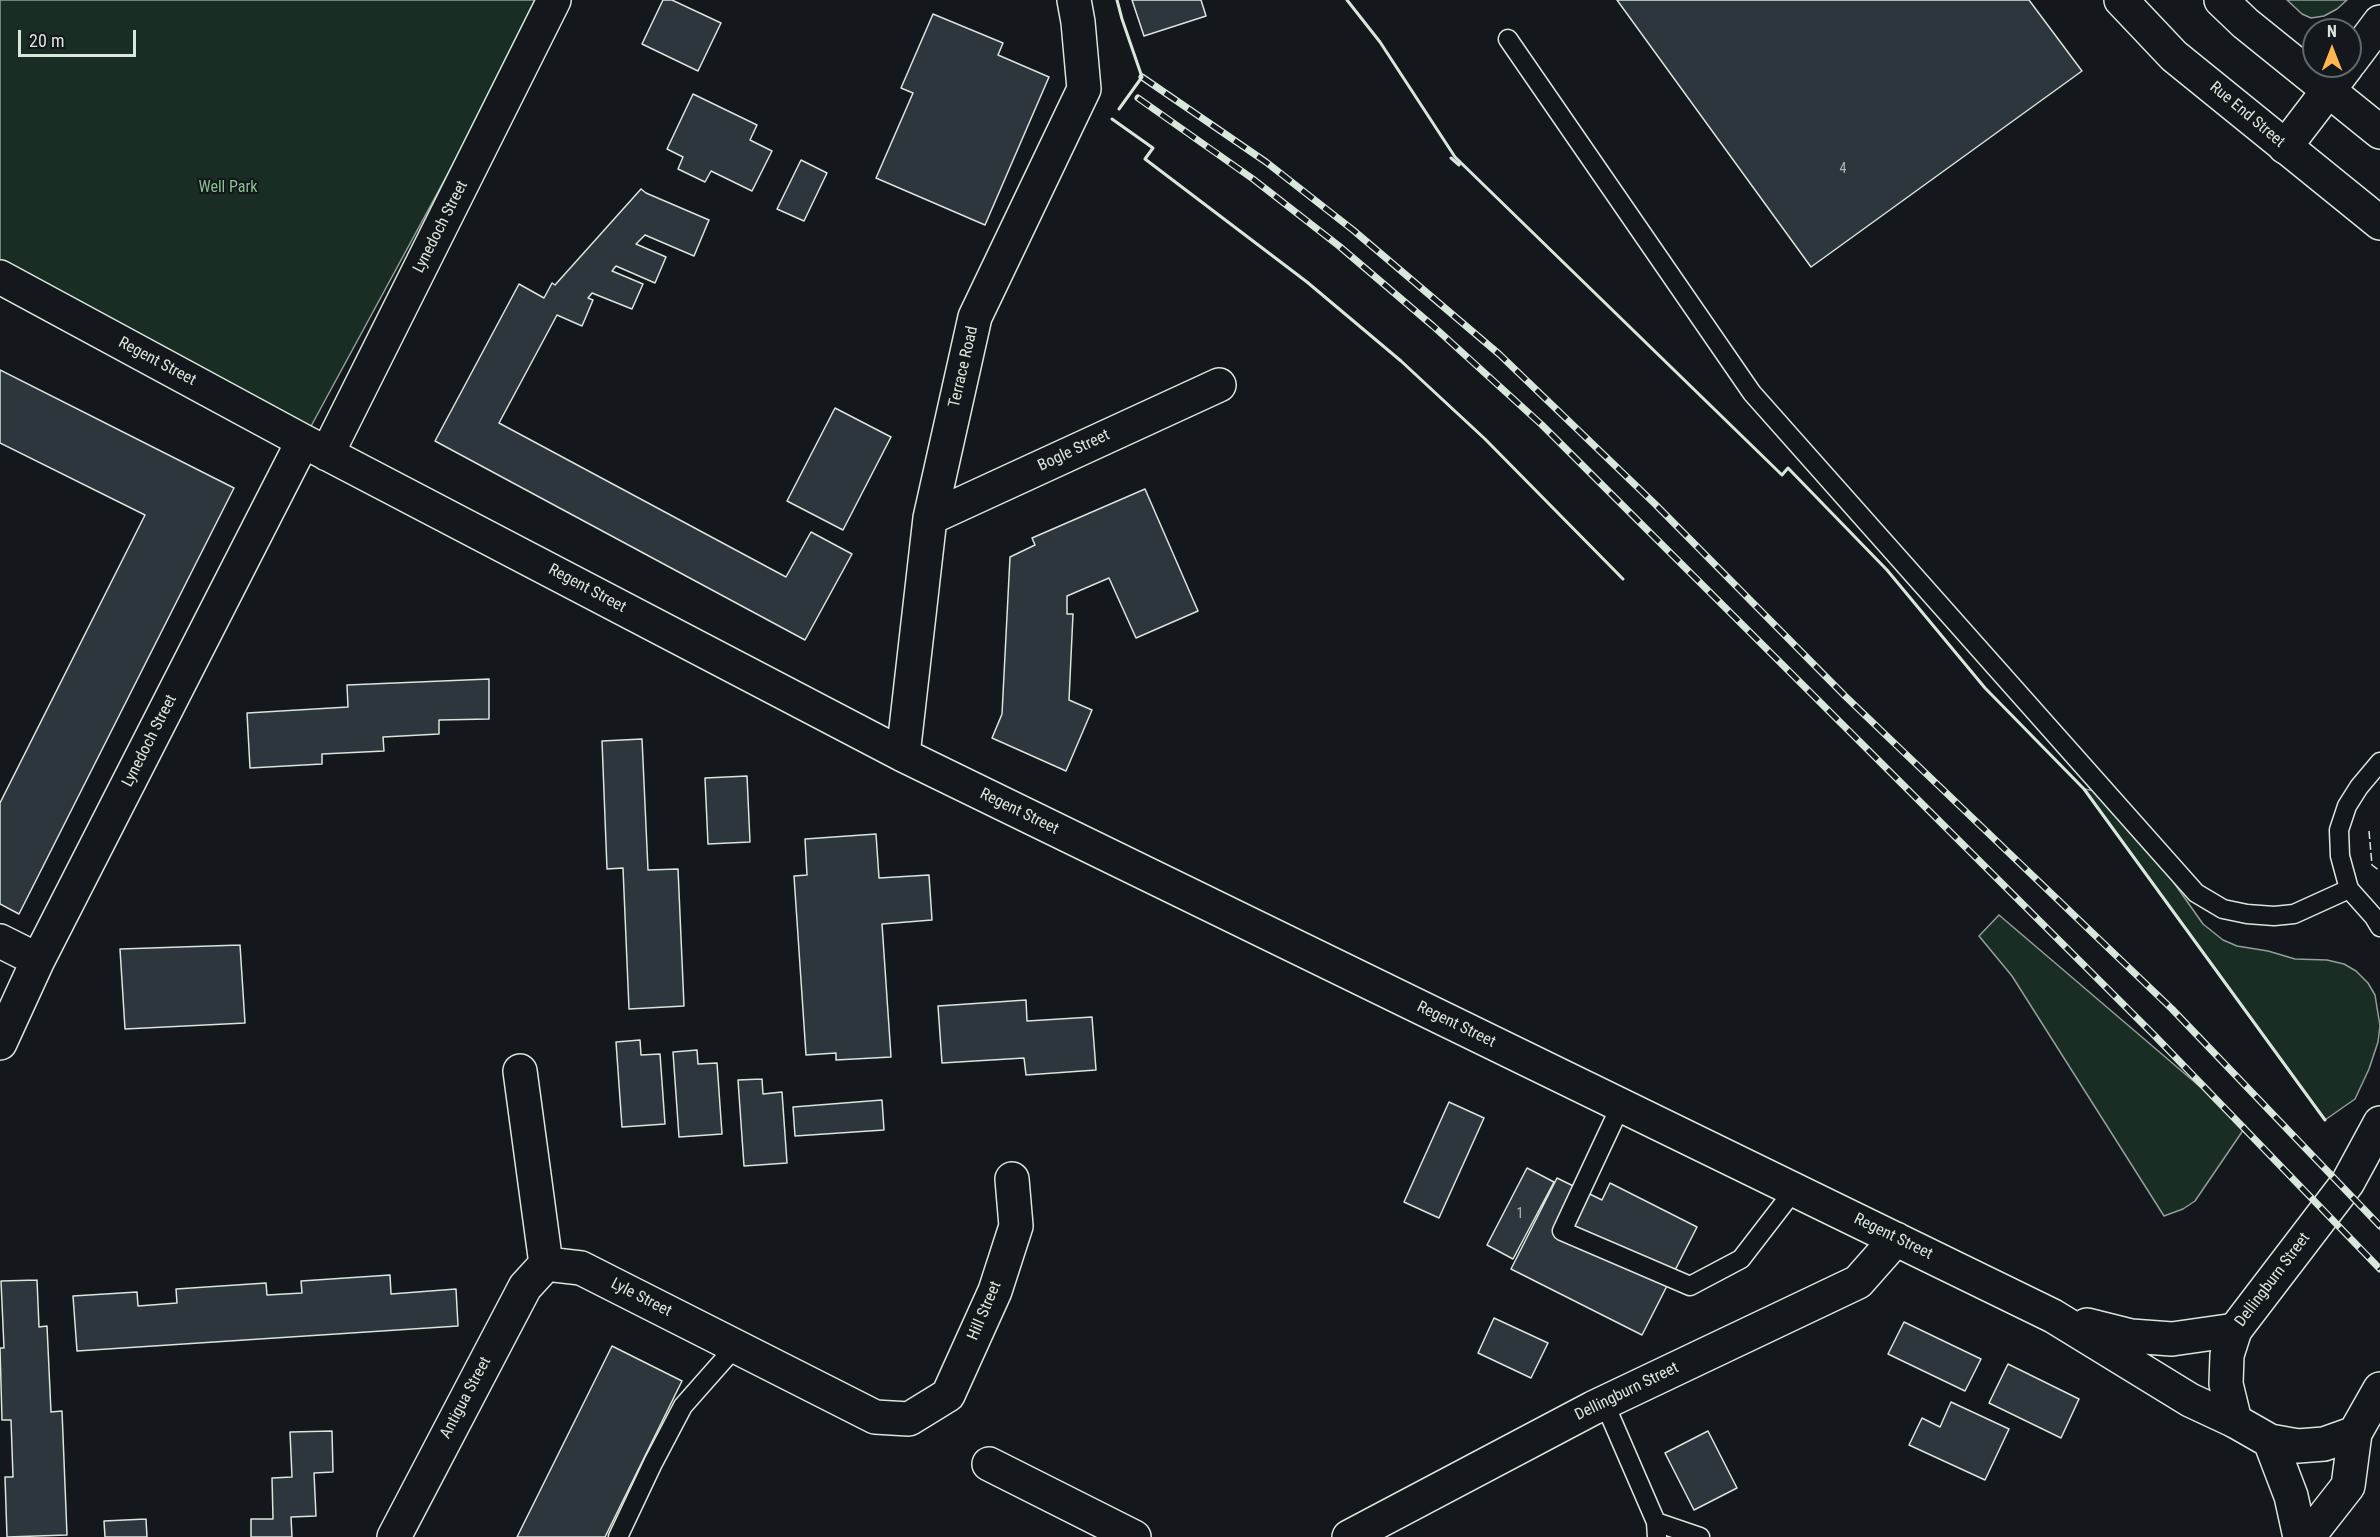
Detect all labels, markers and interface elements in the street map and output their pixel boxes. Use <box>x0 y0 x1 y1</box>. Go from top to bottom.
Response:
scale bar <box>21 18 140 56</box>
north arrow <box>2302 18 2362 78</box>
text: N <box>2327 22 2337 41</box>
text: 20 m <box>29 30 64 51</box>
street label: Rue End Street <box>2206 78 2288 152</box>
house number: 4 <box>1840 161 1846 177</box>
park label: Well Park <box>199 178 257 198</box>
street label: Lynedoch Street <box>410 178 472 276</box>
street label: Terrace Road <box>945 324 983 410</box>
street label: Regent Street <box>115 334 199 390</box>
street label: Bogle Street <box>1035 426 1113 476</box>
street label: Regent Street <box>545 561 629 617</box>
street label: Lynedoch Street <box>119 692 181 790</box>
street label: Regent Street <box>977 785 1061 839</box>
street label: Regent Street <box>1414 998 1498 1052</box>
house number: 1 <box>1517 1206 1523 1222</box>
street label: Regent Street <box>1851 1210 1935 1264</box>
street label: Dellingburn Street <box>2231 1229 2315 1331</box>
street label: Lyle Street <box>607 1275 675 1321</box>
street label: Hill Street <box>964 1279 1006 1343</box>
street label: Antigua Street <box>436 1354 496 1442</box>
street label: Dellingburn Street <box>1572 1359 1682 1425</box>

